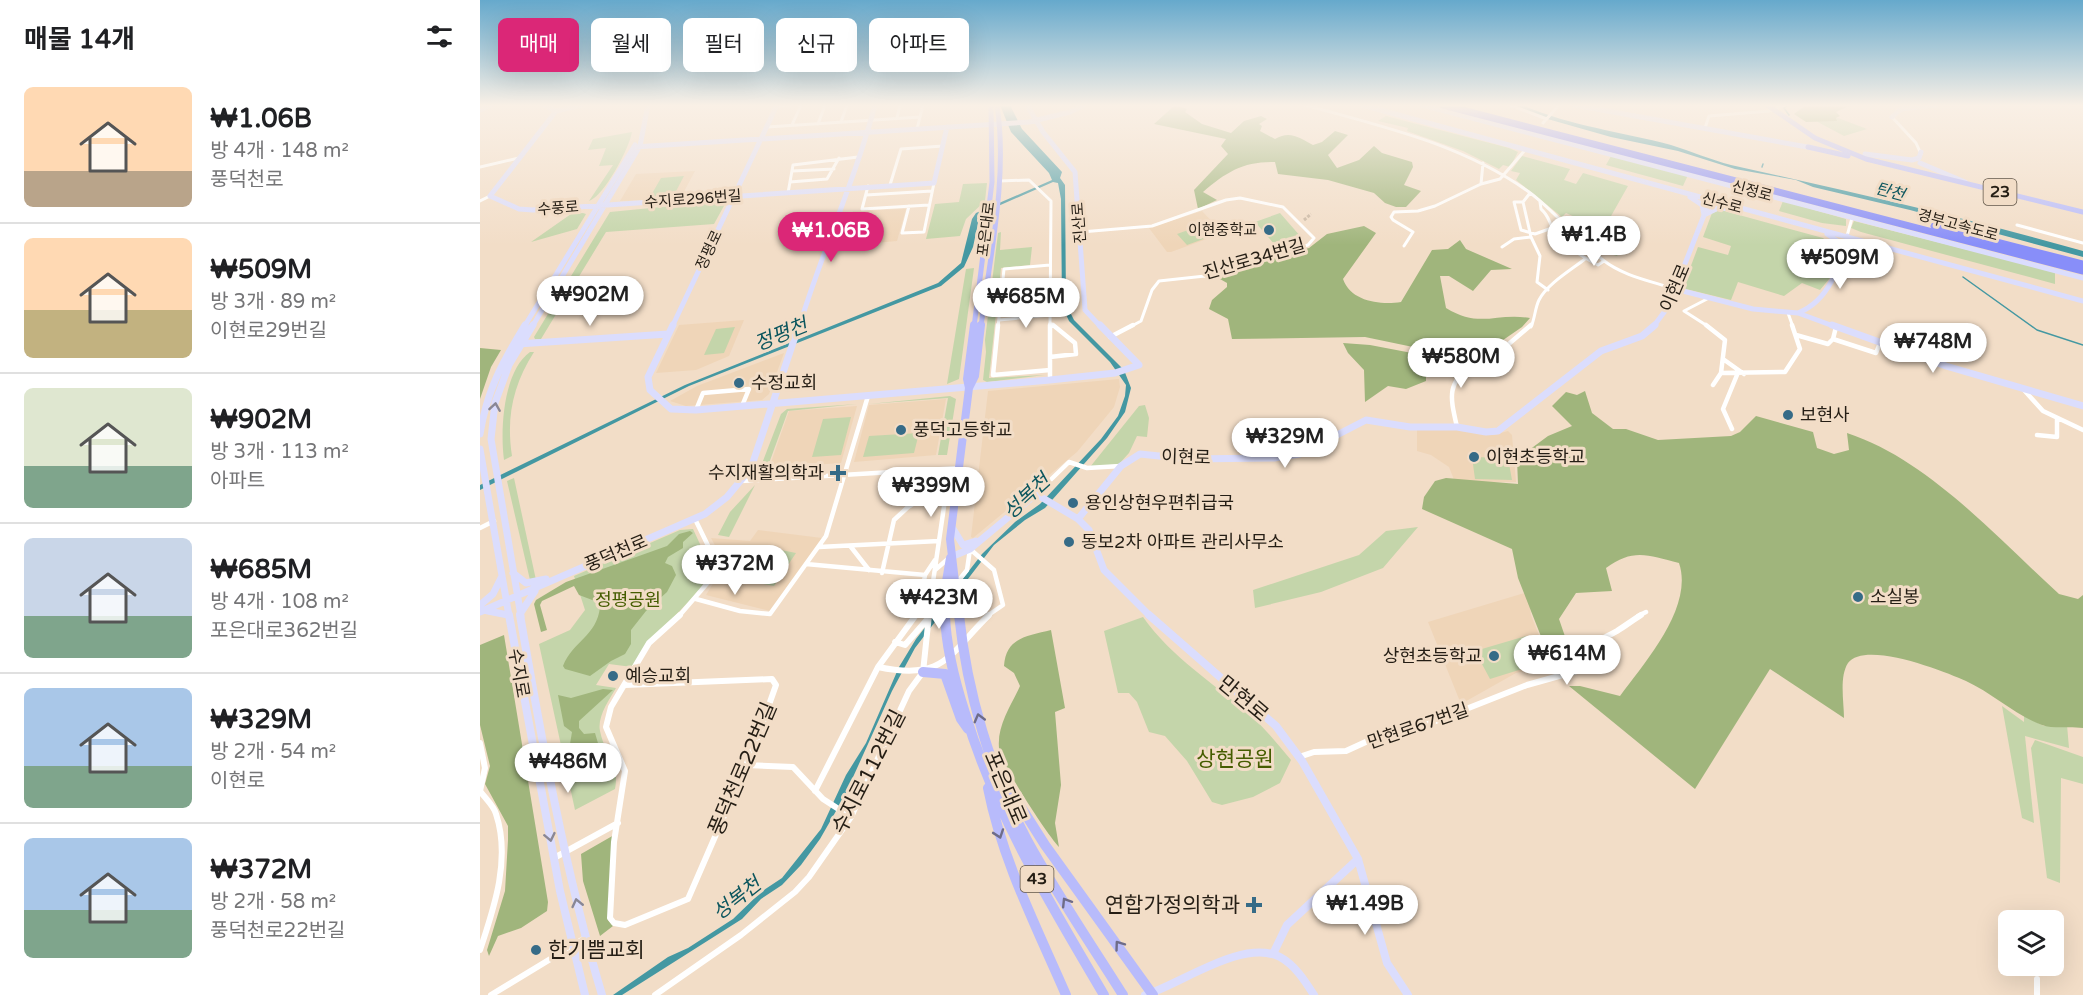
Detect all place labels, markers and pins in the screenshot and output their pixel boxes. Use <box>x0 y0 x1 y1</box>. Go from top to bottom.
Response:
pin: ₩1.06B <box>782 212 880 263</box>
pin: ₩1.4B <box>1552 216 1636 267</box>
place label: 이현중학교 <box>1188 221 1257 239</box>
marker: 이현중학교 <box>1262 223 1276 237</box>
pin: ₩509M <box>1798 239 1882 290</box>
pin: ₩902M <box>548 276 632 327</box>
pin: ₩685M <box>984 278 1068 329</box>
pin: ₩748M <box>1891 323 1975 374</box>
pin: ₩580M <box>1419 338 1503 389</box>
place label: 수정교회 <box>751 372 817 394</box>
marker: 수정교회 <box>732 376 746 390</box>
place label: 보현사 <box>1800 404 1850 426</box>
marker: 보현사 <box>1781 408 1795 422</box>
pin: ₩329M <box>1243 418 1327 469</box>
place label: 풍덕고등학교 <box>913 419 1012 441</box>
marker: 풍덕고등학교 <box>894 423 908 437</box>
place label: 이현초등학교 <box>1486 446 1585 468</box>
marker: 이현초등학교 <box>1467 450 1481 464</box>
place label: 수지재활의학과 <box>708 462 824 484</box>
marker: 수지재활의학과 <box>829 464 847 482</box>
pin: ₩399M <box>889 467 973 518</box>
place label: 용인상현우편취급국 <box>1085 492 1234 514</box>
marker: 용인상현우편취급국 <box>1066 496 1080 510</box>
place label: 동보2차 아파트 관리사무소 <box>1081 531 1284 553</box>
marker: 동보2차 아파트 관리사무소 <box>1062 535 1076 549</box>
pin: ₩372M <box>693 545 777 596</box>
pin: ₩423M <box>897 579 981 630</box>
place label: 소실봉 <box>1870 586 1920 608</box>
marker: 소실봉 <box>1851 590 1865 604</box>
pin: ₩614M <box>1525 635 1609 686</box>
place label: 상현초등학교 <box>1383 645 1482 667</box>
marker: 상현초등학교 <box>1487 649 1501 663</box>
place label: 예승교회 <box>625 665 691 687</box>
marker: 예승교회 <box>606 669 620 683</box>
pin: ₩486M <box>526 743 610 794</box>
pin: ₩1.49B <box>1316 885 1414 936</box>
place label: 연합가정의학과 <box>1105 893 1240 918</box>
marker: 연합가정의학과 <box>1245 896 1263 914</box>
place label: 한기쁨교회 <box>548 938 645 963</box>
marker: 한기쁨교회 <box>529 943 543 957</box>

